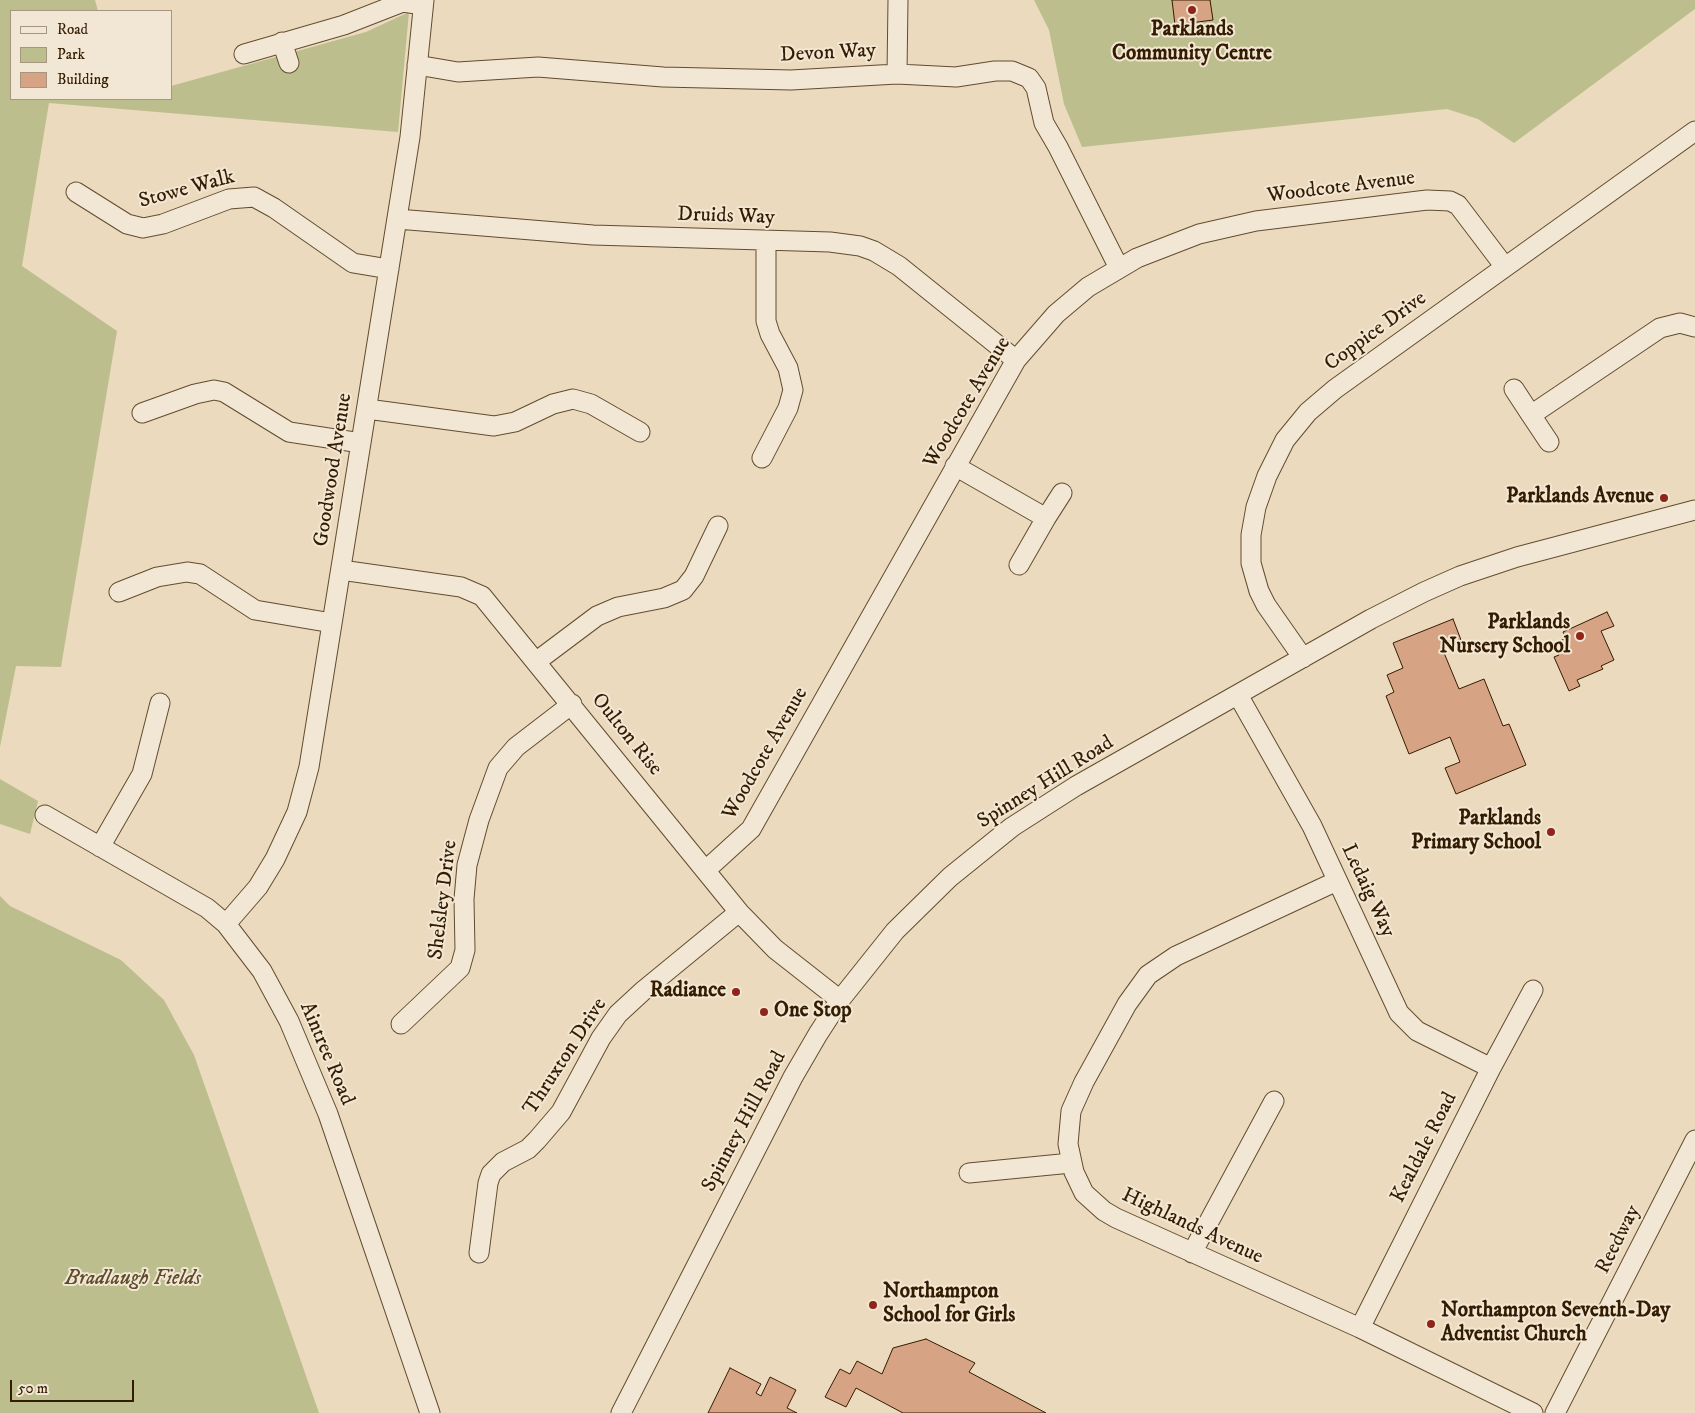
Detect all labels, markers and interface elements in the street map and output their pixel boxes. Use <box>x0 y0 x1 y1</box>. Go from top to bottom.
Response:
marker: Parklands Community Centre <box>1186 4 1198 16</box>
legend <box>10 10 172 100</box>
place label: Parklands Community Centre <box>1112 18 1272 68</box>
text: Road <box>57 20 88 39</box>
street label: Devon Way <box>779 39 877 69</box>
text: Park <box>57 45 85 64</box>
text: Building <box>57 70 109 89</box>
street label: Stowe Walk <box>136 165 238 215</box>
street label: Woodcote Avenue <box>1266 166 1416 210</box>
street label: Druids Way <box>677 203 775 231</box>
street label: Coppice Drive <box>1320 287 1432 377</box>
street label: Woodcote Avenue <box>919 333 1017 473</box>
street label: Goodwood Avenue <box>309 392 359 548</box>
place label: Parklands Avenue <box>1506 485 1654 511</box>
marker: Parklands Avenue <box>1658 492 1670 504</box>
place label: Parklands Nursery School <box>1440 611 1570 661</box>
marker: Parklands Nursery School <box>1574 630 1586 642</box>
street label: Woodcote Avenue <box>718 683 814 825</box>
street label: Oulton Rise <box>585 689 667 781</box>
street label: Spinney Hill Road <box>973 731 1119 835</box>
place label: Parklands Primary School <box>1411 807 1541 857</box>
marker: Parklands Primary School <box>1545 826 1557 838</box>
street label: Shelsley Drive <box>424 839 464 961</box>
street label: Ledaig Way <box>1334 840 1400 942</box>
place label: Radiance <box>650 979 726 1005</box>
marker: Radiance <box>730 986 742 998</box>
street label: Thruxton Drive <box>519 994 613 1120</box>
street label: Aintree Road <box>293 999 359 1109</box>
place label: One Stop <box>774 999 851 1025</box>
marker: One Stop <box>758 1006 770 1018</box>
street label: Spinney Hill Road <box>697 1047 793 1197</box>
street label: Kealdale Road <box>1386 1088 1464 1208</box>
street label: Highlands Avenue <box>1117 1183 1267 1271</box>
street label: Reedway <box>1591 1201 1647 1279</box>
park label: Bradlaugh Fields <box>65 1267 201 1293</box>
place label: Northampton School for Girls <box>883 1280 1015 1330</box>
marker: Northampton School for Girls <box>867 1299 879 1311</box>
place label: Northampton Seventh-Day Adventist Church <box>1441 1299 1670 1349</box>
marker: Northampton Seventh-Day Adventist Church <box>1425 1318 1437 1330</box>
scale bar <box>12 1370 136 1402</box>
text: 50 m <box>18 1379 48 1398</box>

